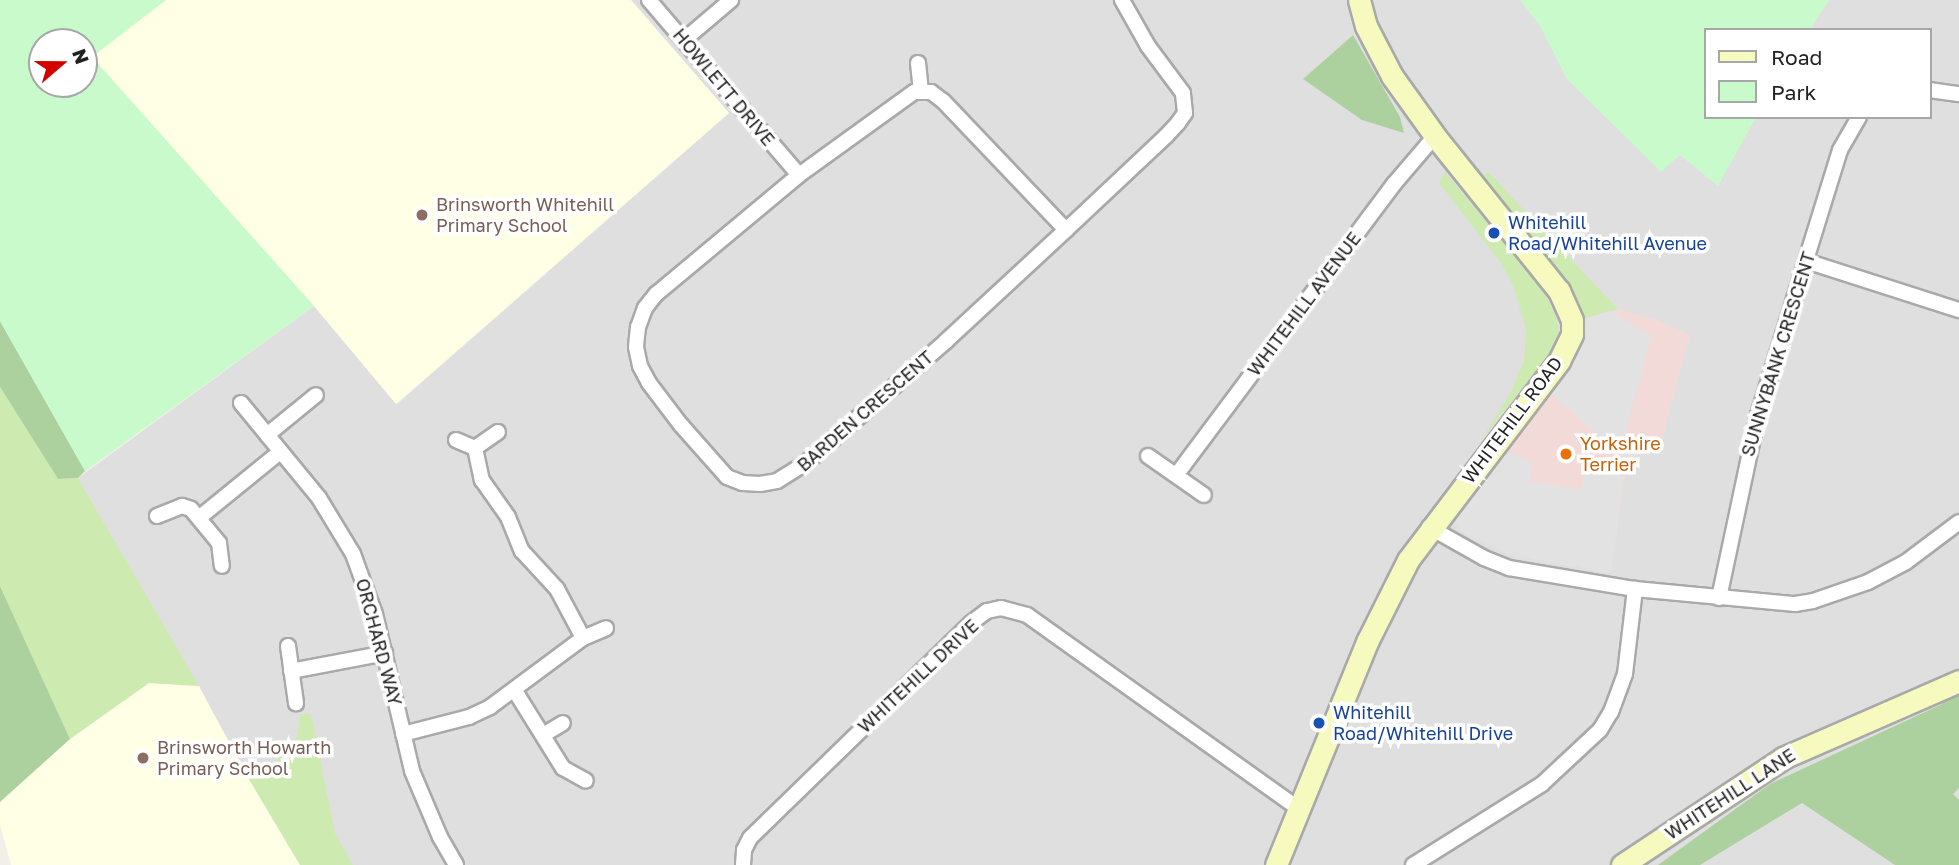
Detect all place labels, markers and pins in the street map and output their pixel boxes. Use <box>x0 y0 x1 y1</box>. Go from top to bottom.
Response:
place label: Brinsworth Whitehill Primary School <box>436 194 614 236</box>
marker: Brinsworth Whitehill Primary School <box>414 207 430 223</box>
place label: Whitehill Road/Whitehill Avenue <box>1508 212 1707 255</box>
marker: Whitehill Road/Whitehill Avenue <box>1486 225 1502 241</box>
place label: Yorkshire Terrier <box>1580 433 1661 476</box>
marker: Yorkshire Terrier <box>1558 446 1574 462</box>
place label: Whitehill Road/Whitehill Drive <box>1333 702 1513 744</box>
marker: Whitehill Road/Whitehill Drive <box>1311 715 1327 731</box>
place label: Brinsworth Howarth Primary School <box>157 737 331 780</box>
marker: Brinsworth Howarth Primary School <box>135 750 151 766</box>

